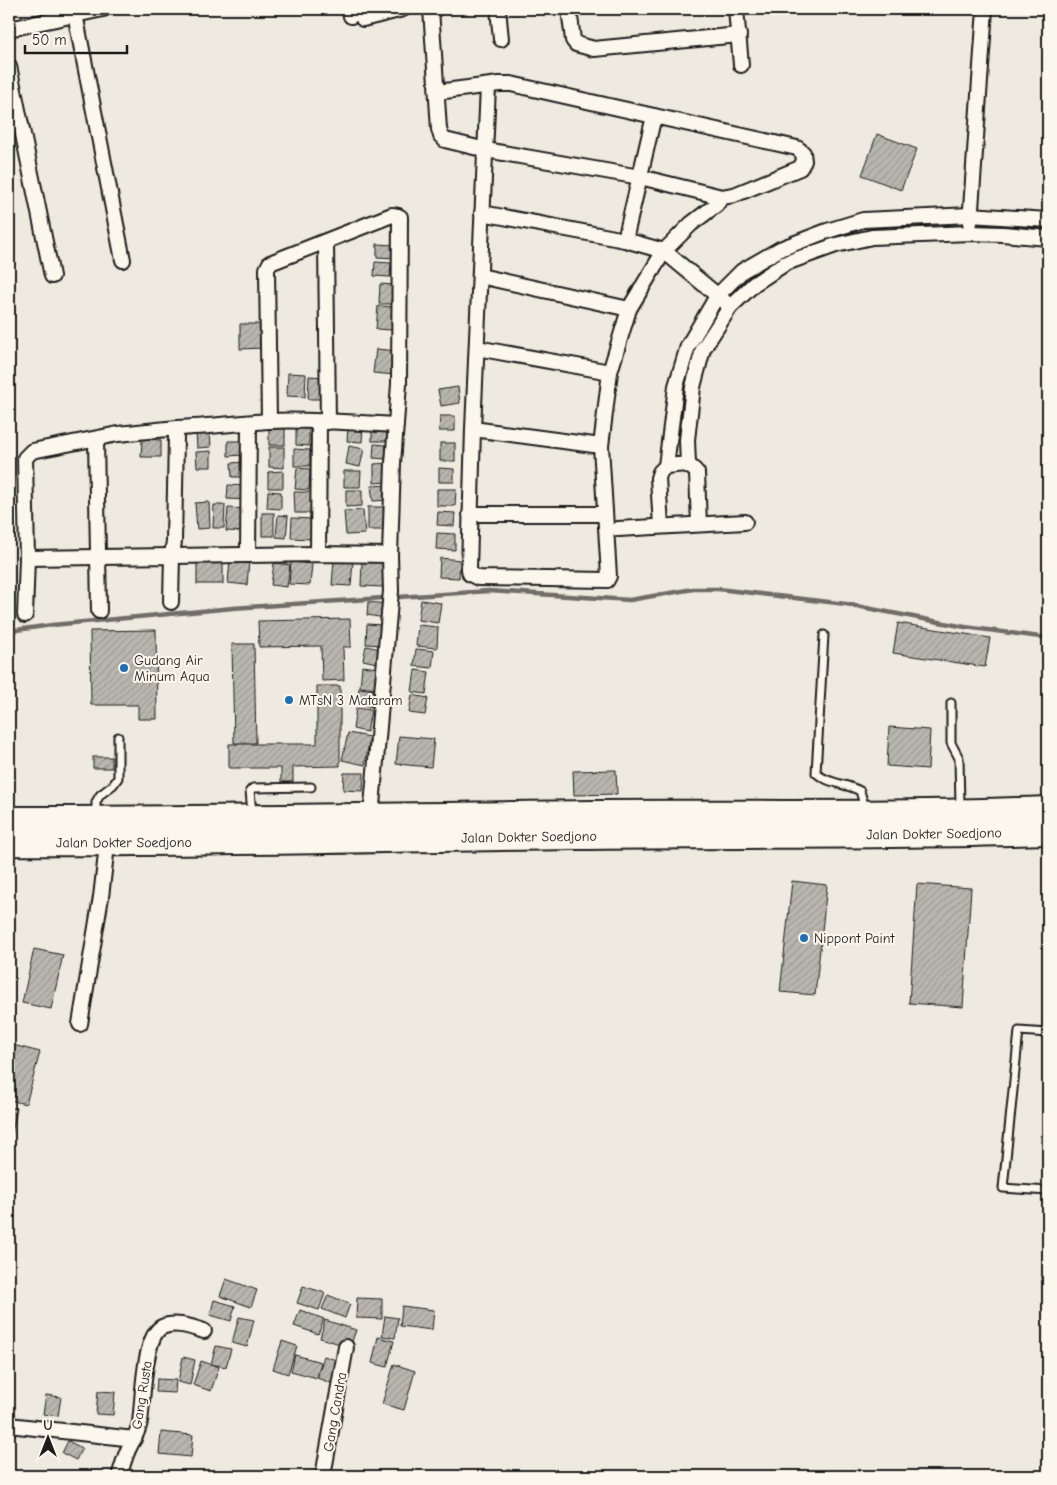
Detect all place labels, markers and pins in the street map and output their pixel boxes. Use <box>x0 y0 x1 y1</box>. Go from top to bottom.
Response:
place label: Gudang Air Minum Aqua <box>134 652 210 685</box>
marker: Gudang Air Minum Aqua <box>118 662 130 674</box>
place label: MTsN 3 Mataram <box>299 692 403 709</box>
marker: MTsN 3 Mataram <box>283 694 295 706</box>
place label: Nippont Paint <box>814 930 895 947</box>
marker: Nippont Paint <box>798 932 810 944</box>

